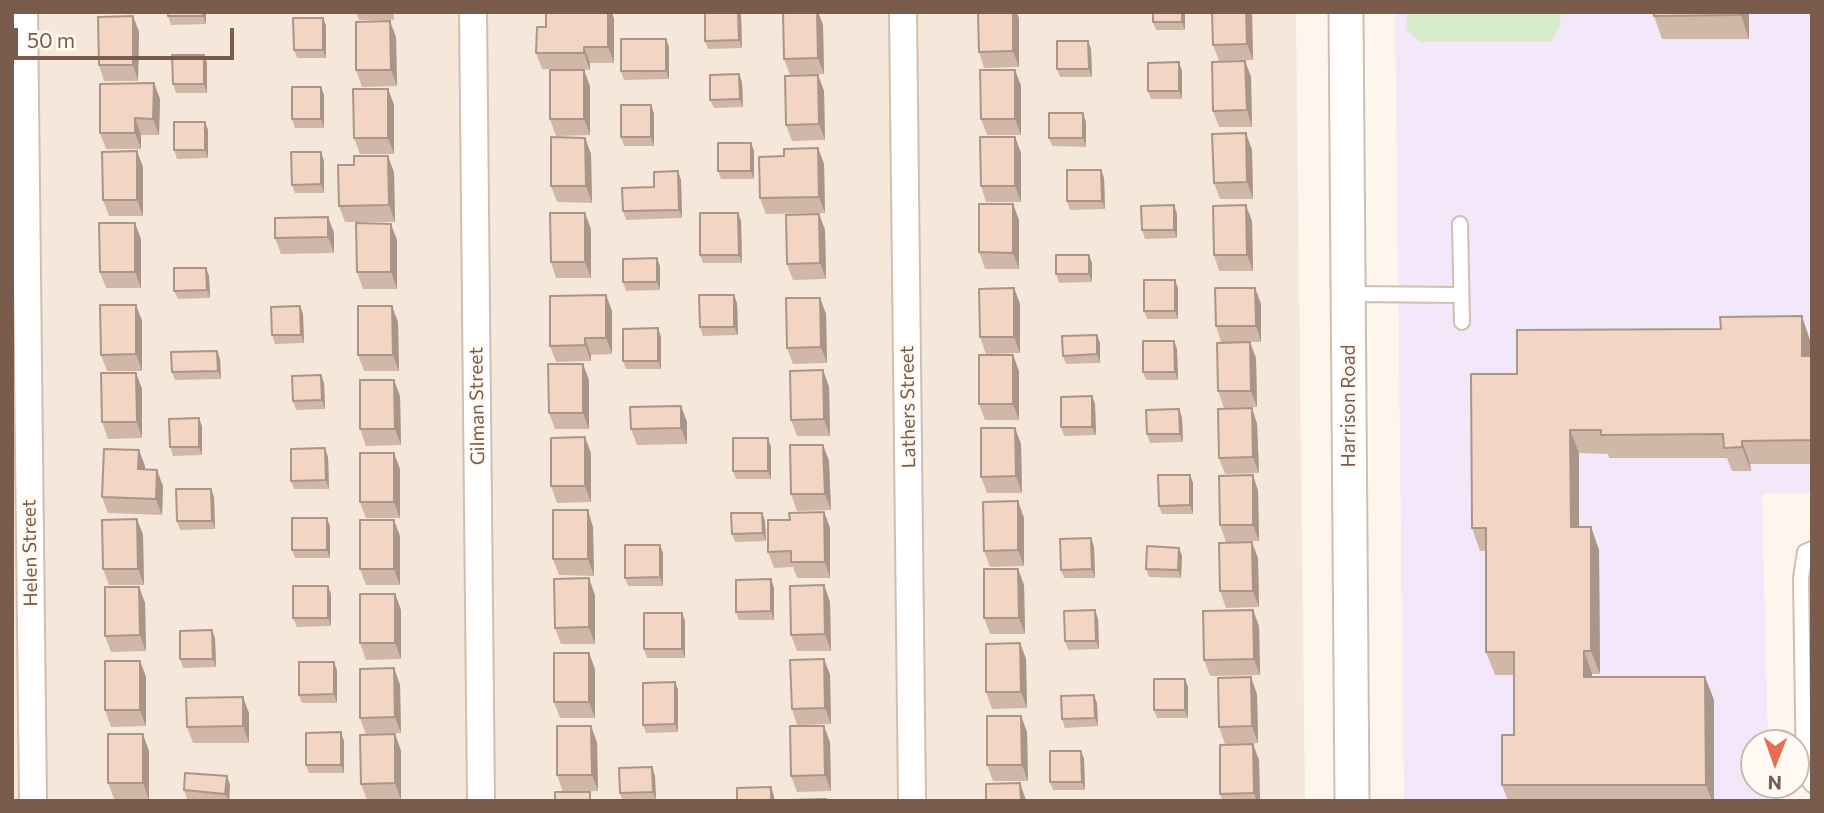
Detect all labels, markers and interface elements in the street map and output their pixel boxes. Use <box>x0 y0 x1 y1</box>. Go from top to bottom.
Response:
scale bar <box>18 14 238 58</box>
text: 50 m <box>27 27 75 52</box>
street label: Harrison Road <box>1338 344 1360 468</box>
street label: Lathers Street <box>896 345 920 469</box>
street label: Gilman Street <box>465 347 489 465</box>
street label: Helen Street <box>18 499 42 607</box>
north arrow <box>1740 729 1810 799</box>
text: N <box>1767 772 1782 795</box>

